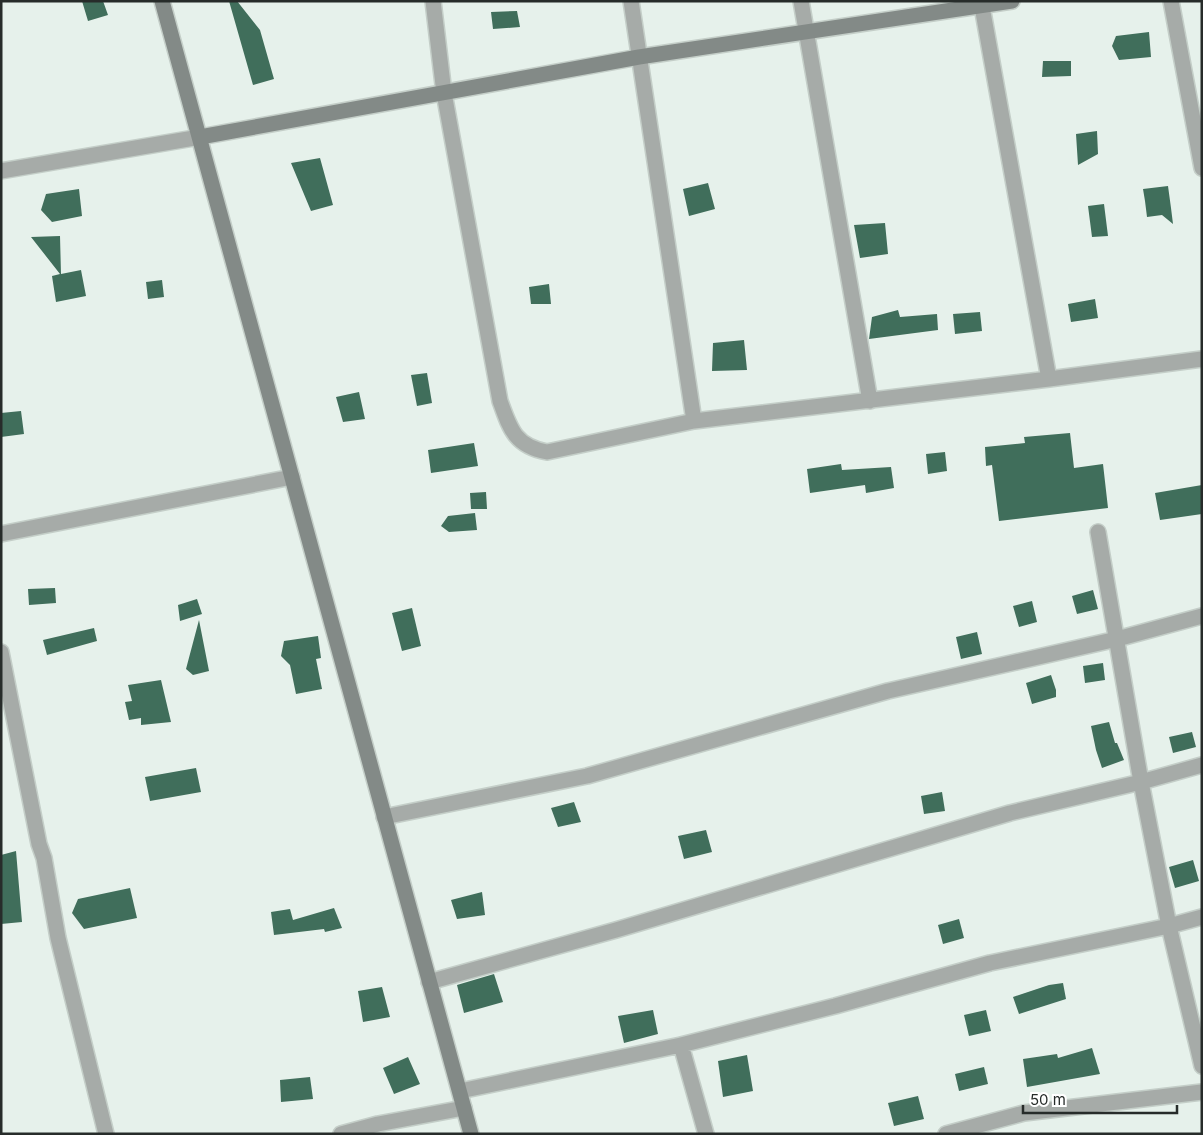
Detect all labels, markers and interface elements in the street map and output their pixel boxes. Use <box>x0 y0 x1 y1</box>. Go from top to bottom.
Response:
scale bar <box>1023 1082 1177 1114</box>
text: 50 m <box>1030 1090 1066 1109</box>

